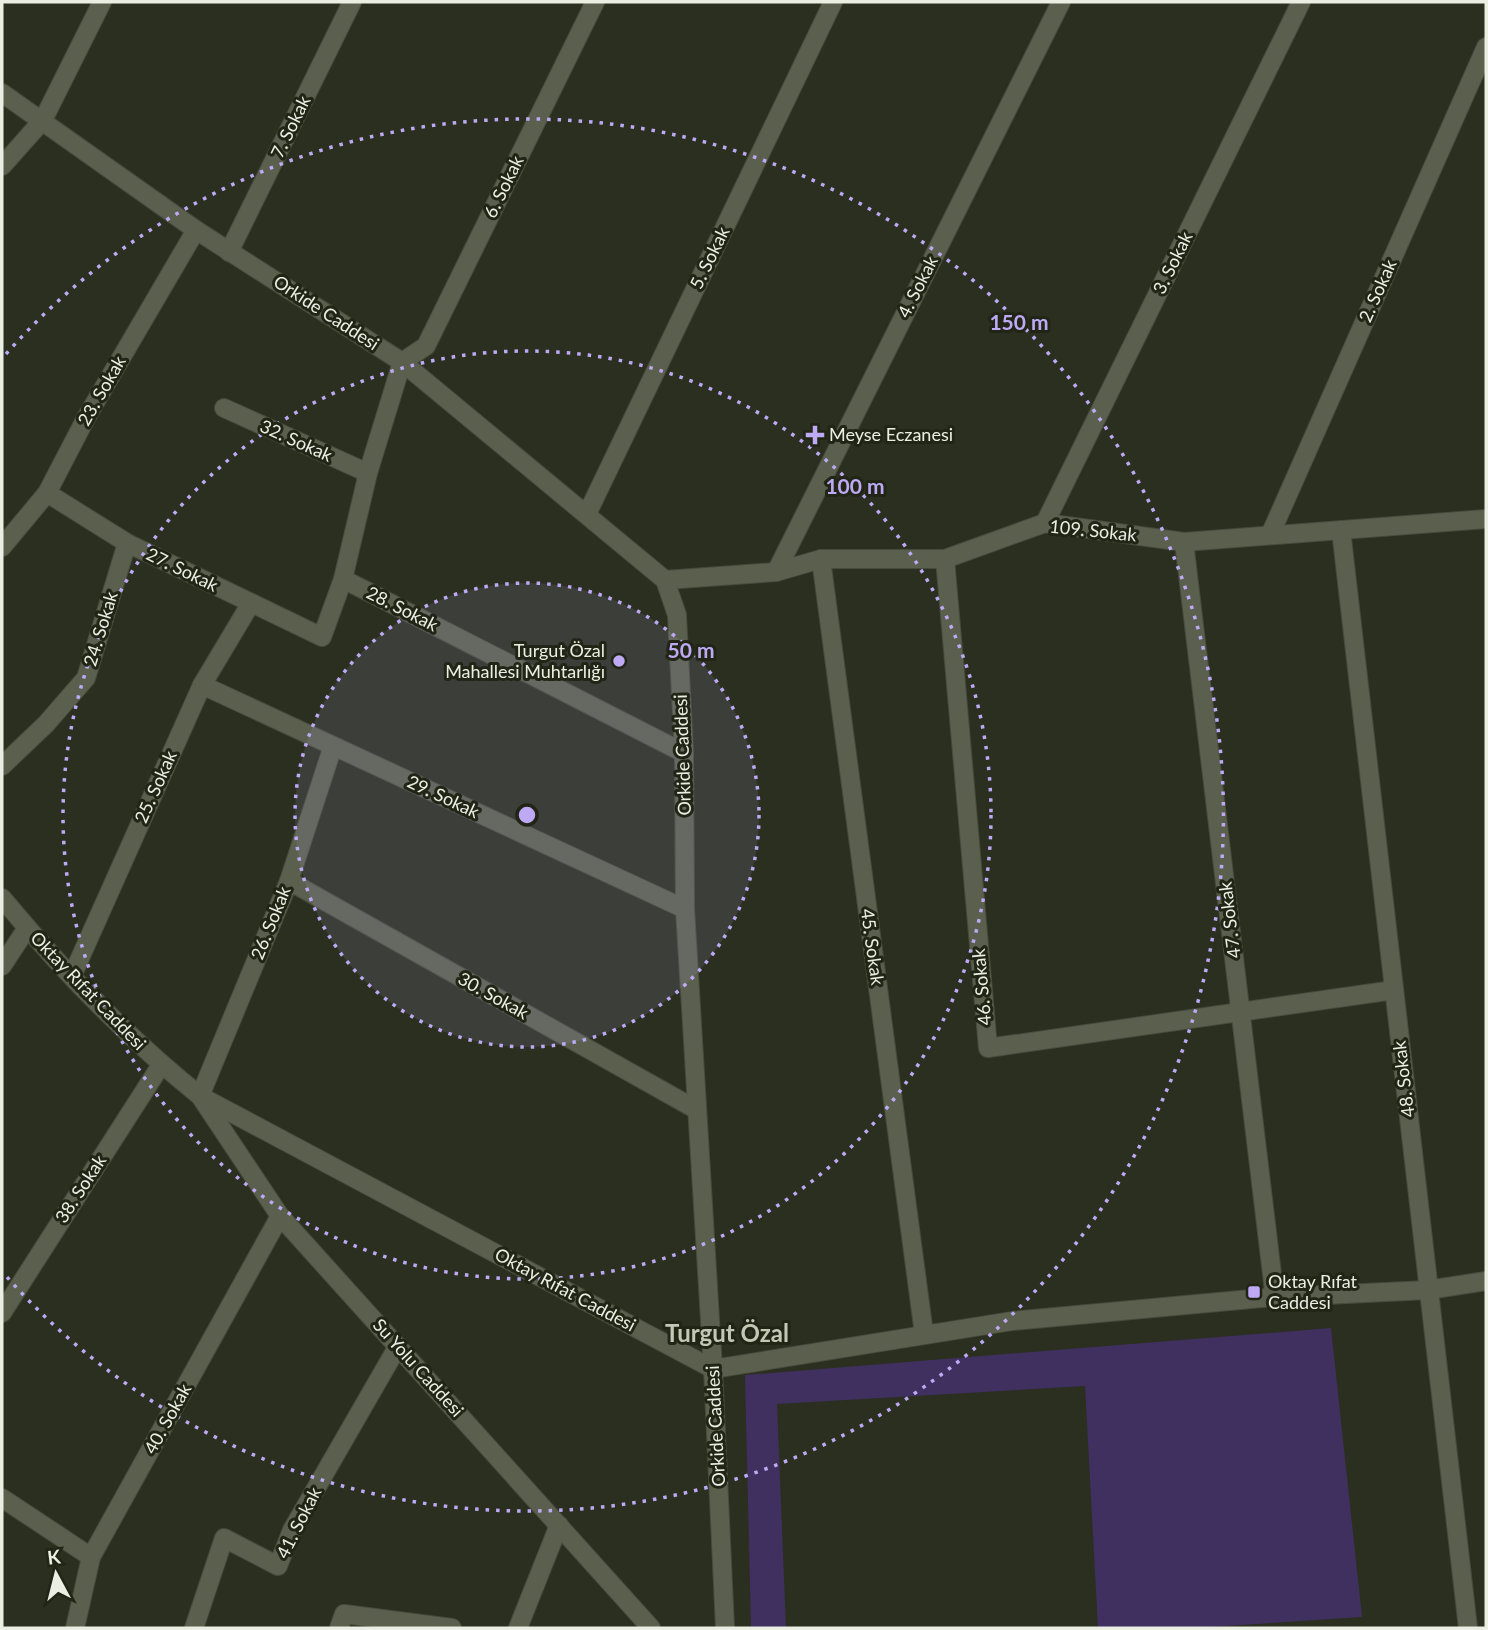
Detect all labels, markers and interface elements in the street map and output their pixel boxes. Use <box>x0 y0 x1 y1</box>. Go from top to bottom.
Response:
street label: 7. Sokak <box>266 91 315 161</box>
street label: 6. Sokak <box>479 151 528 221</box>
street label: 5. Sokak <box>685 222 734 292</box>
street label: 3. Sokak <box>1148 227 1197 297</box>
street label: 4. Sokak <box>892 251 942 321</box>
street label: 2. Sokak <box>1354 255 1401 325</box>
street label: Orkide Caddesi <box>270 270 383 354</box>
text: 150 m <box>989 309 1049 334</box>
street label: 23. Sokak <box>72 351 130 429</box>
street label: 32. Sokak <box>257 414 337 466</box>
place label: Meyse Eczanesi <box>829 423 953 445</box>
marker: Meyse Eczanesi <box>807 427 823 443</box>
text: 100 m <box>825 473 885 498</box>
street label: 109. Sokak <box>1049 515 1139 546</box>
street label: 27. Sokak <box>143 542 223 596</box>
street label: 28. Sokak <box>363 581 442 636</box>
street label: 24. Sokak <box>78 588 122 669</box>
text: 50 m <box>667 637 715 662</box>
place label: Turgut Özal Mahallesi Muhtarlığı <box>445 639 605 682</box>
marker: Turgut Özal Mahallesi Muhtarlığı <box>611 653 627 669</box>
street label: Orkide Caddesi <box>669 694 695 816</box>
street label: 25. Sokak <box>129 746 181 826</box>
street label: 29. Sokak <box>404 770 484 823</box>
centre of rings <box>515 803 539 827</box>
street label: 47. Sokak <box>1213 880 1245 960</box>
street label: 26. Sokak <box>245 882 295 962</box>
street label: 45. Sokak <box>857 907 889 987</box>
street label: Oktay Rıfat Caddesi <box>26 926 151 1054</box>
street label: 46. Sokak <box>967 947 995 1026</box>
street label: 30. Sokak <box>455 967 533 1024</box>
street label: 48. Sokak <box>1387 1039 1419 1119</box>
street label: 38. Sokak <box>50 1150 111 1227</box>
street label: Oktay Rıfat Caddesi <box>491 1243 640 1336</box>
place label: Oktay Rıfat Caddesi <box>1268 1270 1358 1313</box>
marker: Oktay Rıfat Caddesi <box>1246 1284 1262 1300</box>
street label: Su Yolu Caddesi <box>369 1314 469 1421</box>
district label: Turgut Özal <box>665 1318 789 1347</box>
street label: Orkide Caddesi <box>701 1365 729 1487</box>
street label: 40. Sokak <box>139 1379 196 1457</box>
street label: 41. Sokak <box>271 1483 326 1562</box>
north arrow <box>21 1539 91 1609</box>
text: K <box>46 1544 63 1569</box>

